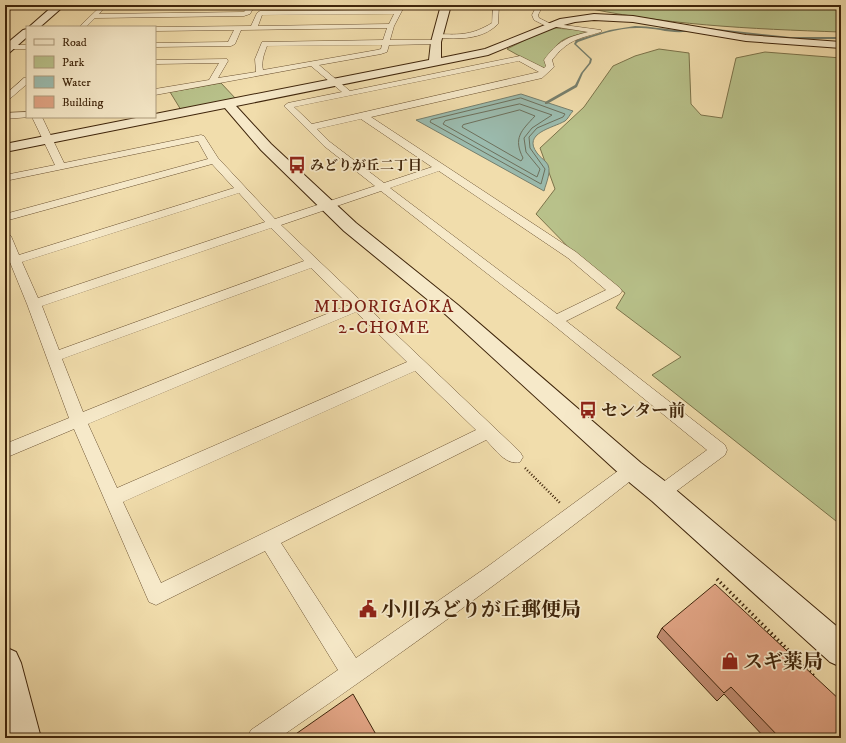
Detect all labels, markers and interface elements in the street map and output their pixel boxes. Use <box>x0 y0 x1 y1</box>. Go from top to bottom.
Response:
legend <box>26 26 156 118</box>
text: Road <box>62 35 87 50</box>
text: Park <box>62 55 84 70</box>
text: Water <box>61 75 91 90</box>
text: Building <box>62 95 103 110</box>
bus stop icon: みどりが丘二丁目 <box>287 155 307 175</box>
place label: みどりが丘二丁目 <box>310 157 422 175</box>
district label: MIDORIGAOKA 2-CHOME <box>314 296 454 339</box>
bus stop icon: センター前 <box>578 400 598 420</box>
place label: センター前 <box>601 400 685 422</box>
place label: 小川みどりが丘郵便局 <box>381 598 581 623</box>
public building icon: 小川みどりが丘郵便局 <box>358 599 378 619</box>
place label: スギ薬局 <box>743 650 823 675</box>
shop icon: スギ薬局 <box>720 651 740 671</box>

